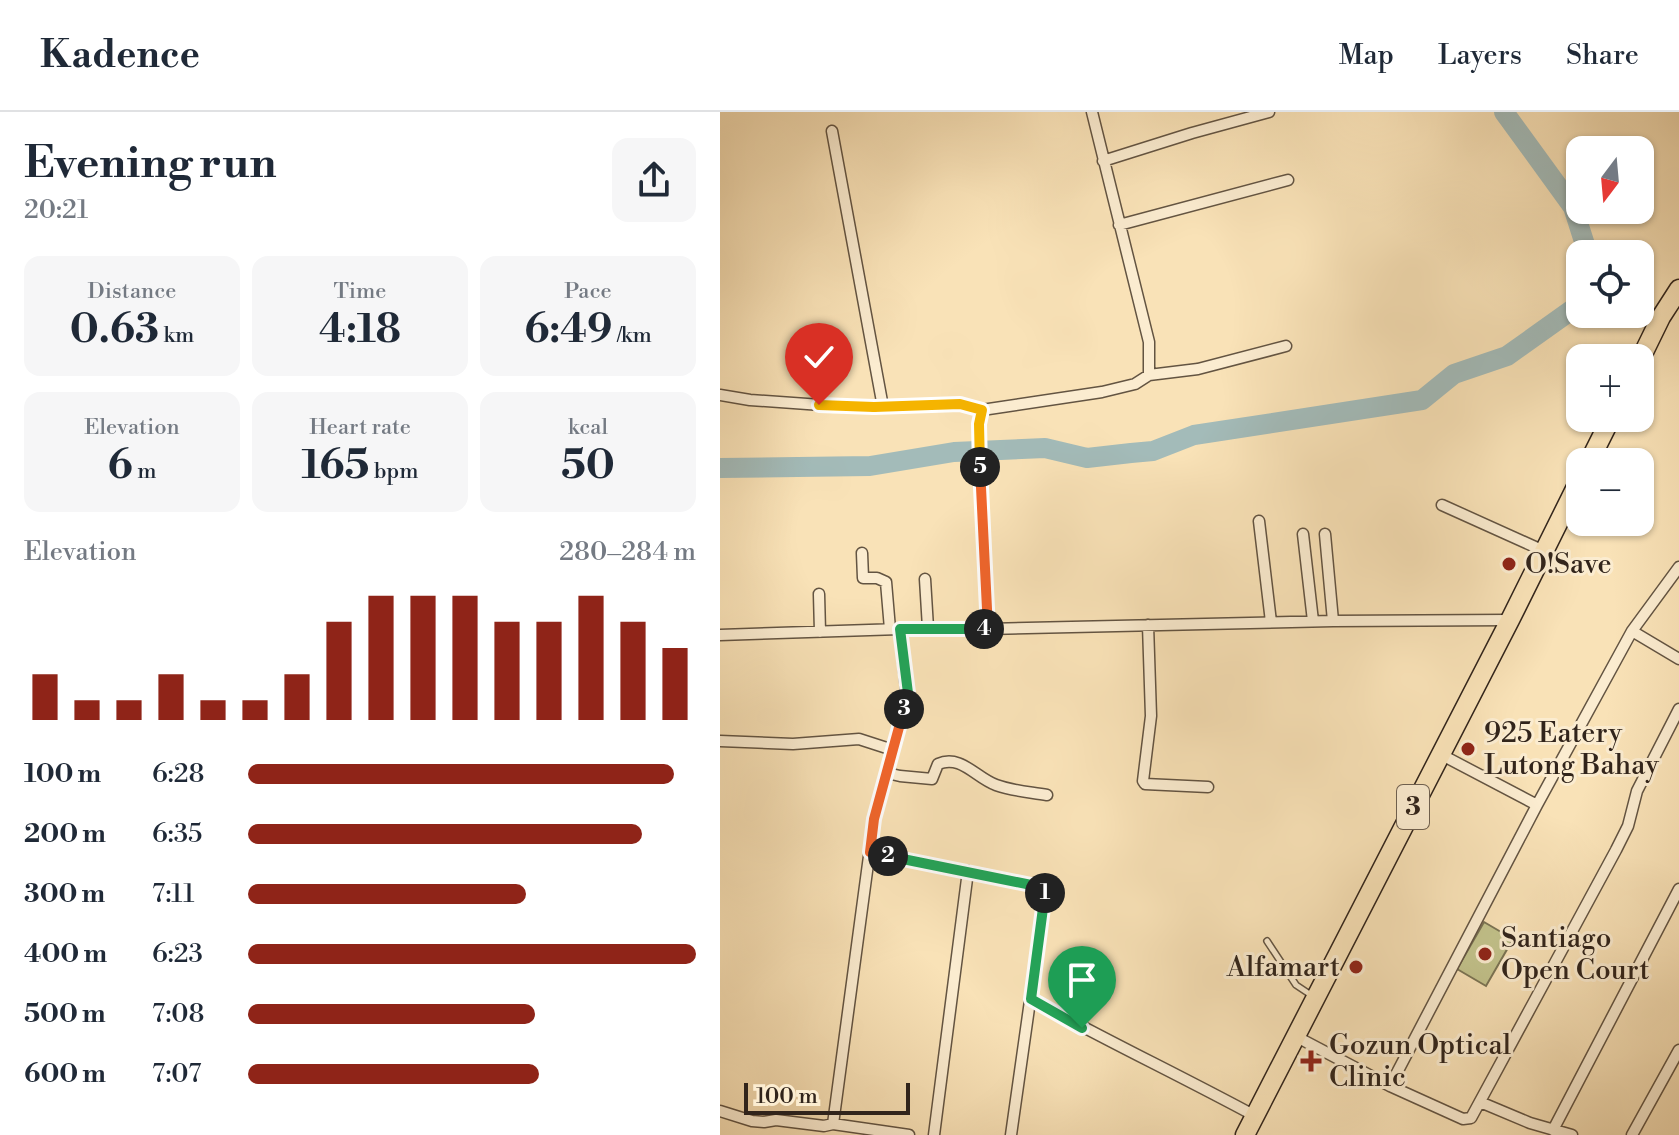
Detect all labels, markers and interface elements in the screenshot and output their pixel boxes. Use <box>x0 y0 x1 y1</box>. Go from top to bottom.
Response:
text: Kadence <box>40 32 200 79</box>
text: Map <box>1339 38 1394 73</box>
text: Layers <box>1438 38 1522 73</box>
text: Share <box>1566 38 1639 73</box>
text: Evening run <box>24 136 277 191</box>
north arrow <box>1566 136 1654 224</box>
map controls <box>1566 136 1654 536</box>
button: share <box>612 138 696 222</box>
text: 20:21 <box>24 194 88 226</box>
button: locate <box>1566 240 1654 328</box>
text: Distance <box>88 278 176 305</box>
text: Time <box>334 278 386 305</box>
text: Pace <box>564 278 612 305</box>
text: 0.63 <box>70 305 159 355</box>
text: 4:18 <box>319 305 401 355</box>
text: 6:49 <box>524 305 612 355</box>
text: km <box>159 322 194 349</box>
text: /km <box>612 322 652 349</box>
pin <box>785 323 853 405</box>
icon: check <box>797 335 841 379</box>
button: + <box>1566 344 1654 432</box>
text: Elevation <box>84 414 180 441</box>
text: Heart rate <box>309 414 411 441</box>
text: kcal <box>568 414 608 441</box>
text: 6 <box>107 441 133 491</box>
text: 165 <box>302 441 369 491</box>
text: 50 <box>561 441 615 491</box>
pin: 5 <box>960 447 1000 487</box>
button: − <box>1566 448 1654 536</box>
text: 5 <box>973 453 987 480</box>
text: m <box>133 458 157 485</box>
text: bpm <box>369 458 418 485</box>
text: Elevation <box>24 536 137 568</box>
text: 280–284 m <box>559 536 696 568</box>
place label: O!Save <box>1525 547 1612 582</box>
marker: O!Save <box>1500 555 1518 573</box>
pin: 4 <box>964 609 1004 649</box>
text: 4 <box>977 615 991 642</box>
pin: 3 <box>884 689 924 729</box>
text: 3 <box>897 695 911 722</box>
place label: 925 Eatery Lutong Bahay <box>1484 716 1659 783</box>
marker: 925 Eatery Lutong Bahay <box>1459 740 1477 758</box>
text: 100 m <box>24 758 101 790</box>
text: 6:28 <box>152 758 204 790</box>
road number: 3 <box>1397 785 1429 829</box>
text: 200 m <box>24 818 106 850</box>
text: 6:35 <box>152 818 202 850</box>
pin: 2 <box>868 836 908 876</box>
text: 2 <box>881 842 895 869</box>
pin: 1 <box>1025 873 1065 913</box>
text: 300 m <box>24 878 105 910</box>
text: 7:11 <box>152 878 195 910</box>
text: 1 <box>1040 879 1050 906</box>
place label: Santiago Open Court <box>1501 921 1649 988</box>
text: 400 m <box>24 938 107 970</box>
text: 6:23 <box>152 938 203 970</box>
marker: Santiago Open Court <box>1476 945 1494 963</box>
pin <box>1048 946 1116 1028</box>
place label: Alfamart <box>1226 950 1340 985</box>
icon: arrive <box>1060 958 1104 1002</box>
marker: Alfamart <box>1347 958 1365 976</box>
text: 500 m <box>24 998 106 1030</box>
text: 7:08 <box>152 998 204 1030</box>
place label: Gozun Optical Clinic <box>1329 1028 1511 1095</box>
marker: Gozun Optical Clinic <box>1300 1050 1322 1072</box>
text: 600 m <box>24 1058 106 1090</box>
text: 7:07 <box>152 1058 201 1090</box>
scale bar <box>744 1079 910 1115</box>
text: 100 m <box>756 1083 818 1110</box>

